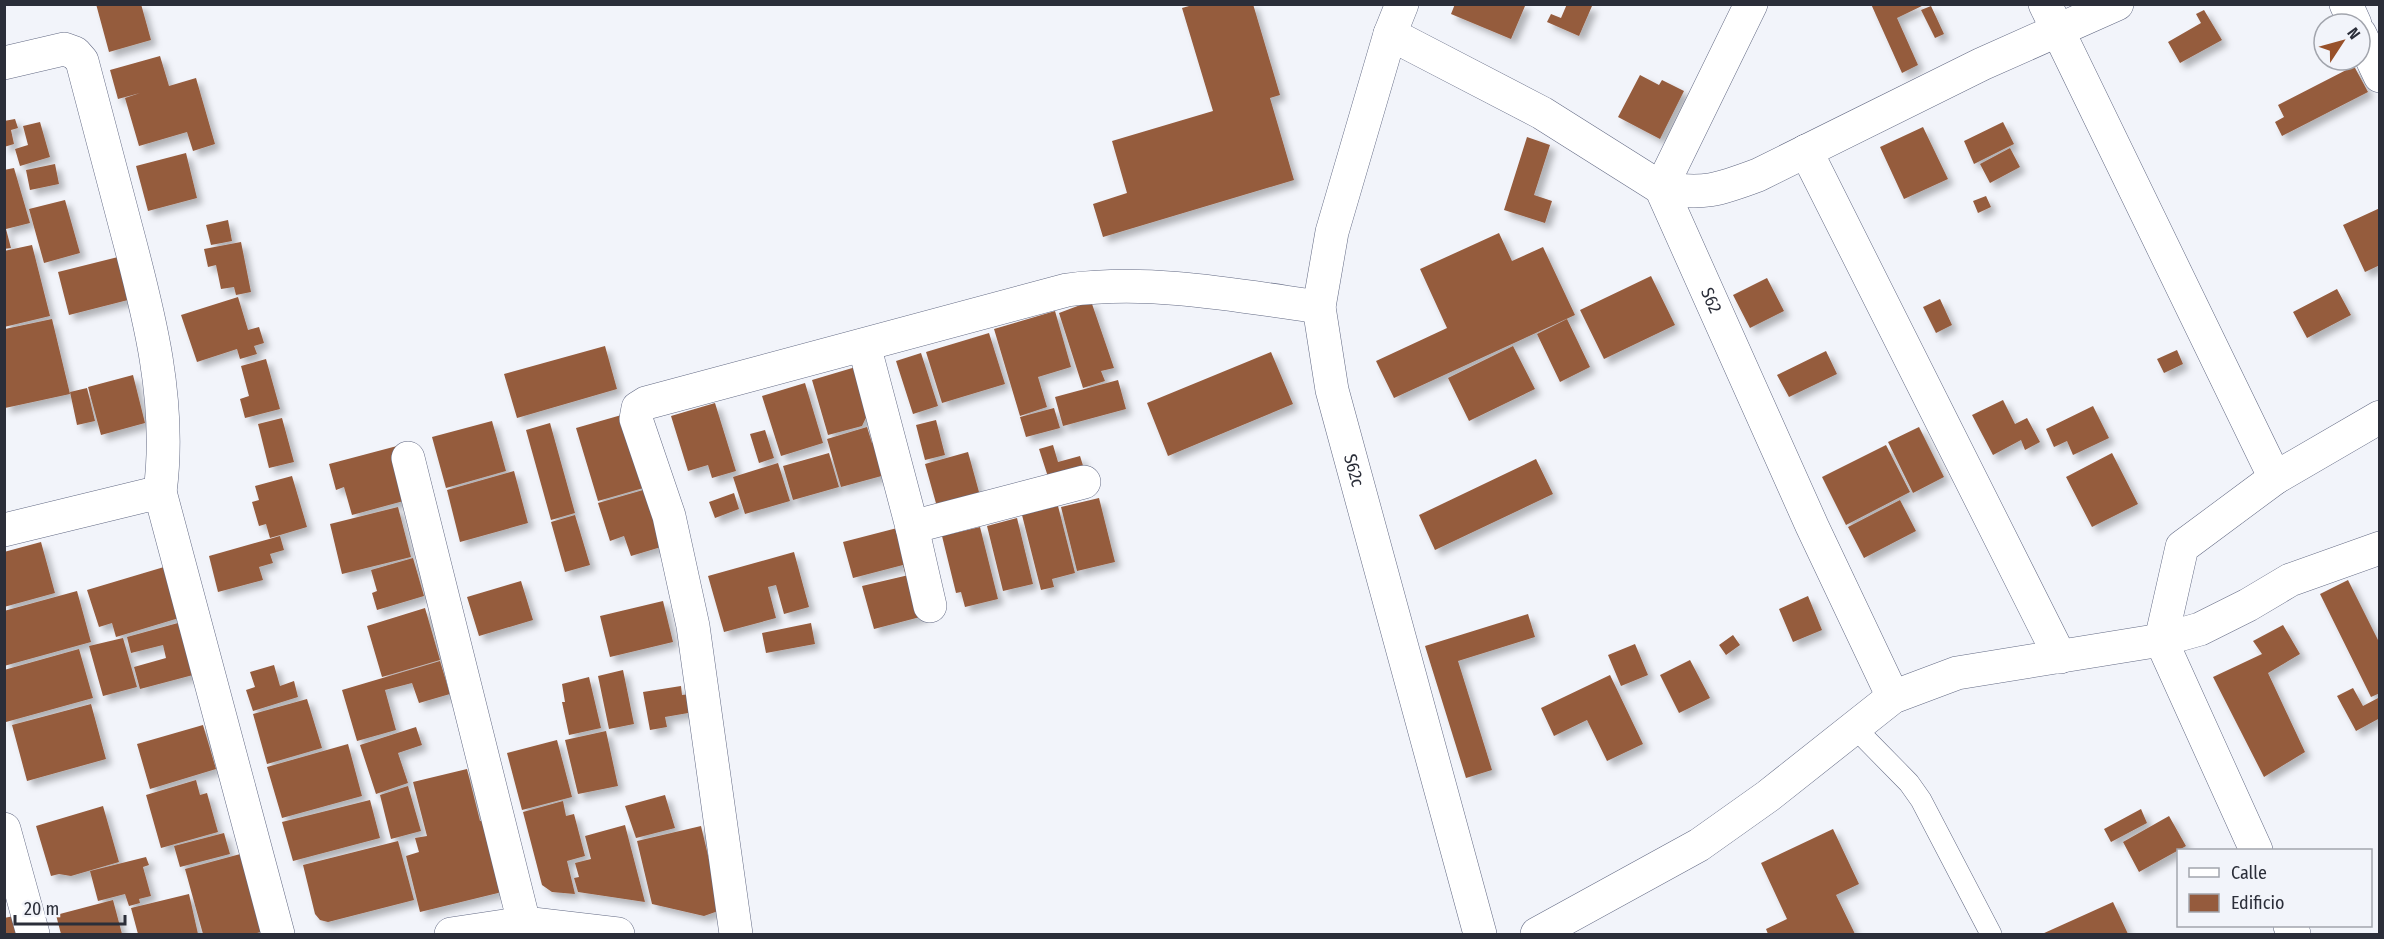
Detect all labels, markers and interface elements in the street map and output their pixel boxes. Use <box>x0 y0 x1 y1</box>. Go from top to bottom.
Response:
north arrow <box>2312 12 2372 72</box>
text: N <box>2343 24 2364 43</box>
street label: S62 <box>1696 284 1726 317</box>
street label: S62c <box>1339 452 1369 489</box>
legend <box>2177 849 2372 927</box>
text: Calle <box>2231 862 2267 884</box>
scale bar <box>15 888 124 926</box>
text: Edificio <box>2231 892 2284 914</box>
text: 20 m <box>24 898 59 920</box>

